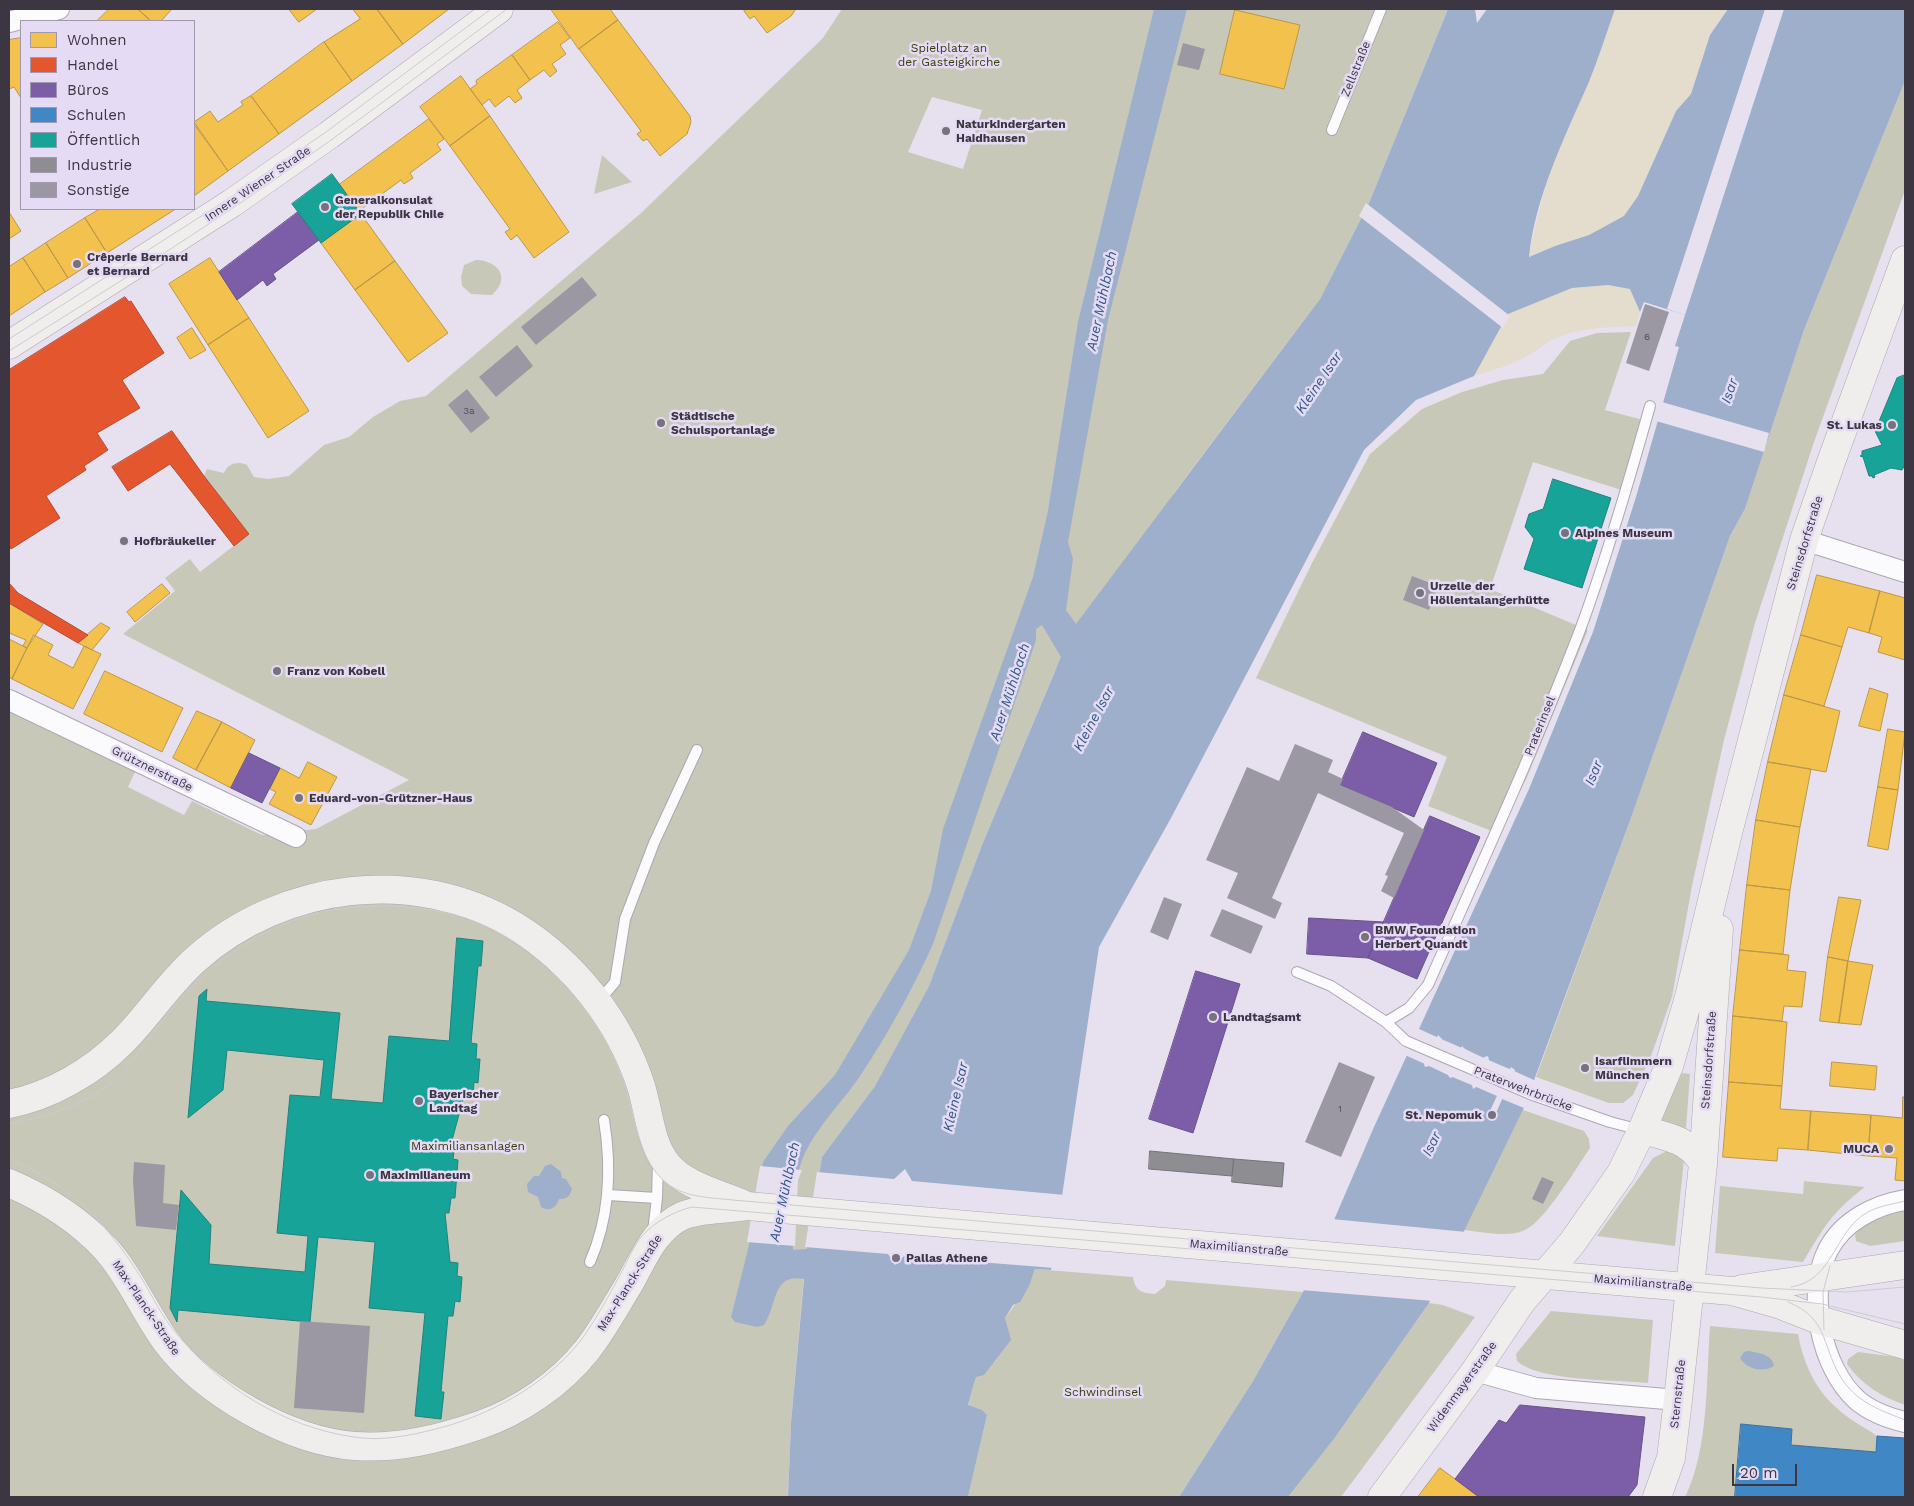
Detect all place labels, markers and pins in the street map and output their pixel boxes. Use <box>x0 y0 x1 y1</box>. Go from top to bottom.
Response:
place label: Naturkindergarten Haidhausen <box>956 117 1066 145</box>
marker: Naturkindergarten Haidhausen <box>940 125 952 137</box>
place label: Generalkonsulat der Republik Chile <box>335 193 444 221</box>
marker: Generalkonsulat der Republik Chile <box>319 201 331 213</box>
place label: Crêperie Bernard et Bernard <box>87 250 188 278</box>
marker: Crêperie Bernard et Bernard <box>71 258 83 270</box>
place label: Städtische Schulsportanlage <box>671 409 775 437</box>
marker: Städtische Schulsportanlage <box>655 417 667 429</box>
place label: St. Lukas <box>1827 418 1882 432</box>
marker: St. Lukas <box>1886 419 1898 431</box>
place label: Alpines Museum <box>1575 526 1673 540</box>
marker: Alpines Museum <box>1559 527 1571 539</box>
place label: Hofbräukeller <box>134 534 216 548</box>
marker: Hofbräukeller <box>118 535 130 547</box>
place label: Urzelle der Höllentalangerhütte <box>1430 579 1550 607</box>
marker: Urzelle der Höllentalangerhütte <box>1414 587 1426 599</box>
place label: Franz von Kobell <box>287 664 385 678</box>
marker: Franz von Kobell <box>271 665 283 677</box>
place label: Eduard-von-Grützner-Haus <box>309 791 472 805</box>
marker: Eduard-von-Grützner-Haus <box>293 792 305 804</box>
place label: BMW Foundation Herbert Quandt <box>1375 923 1476 951</box>
marker: BMW Foundation Herbert Quandt <box>1359 931 1371 943</box>
place label: Landtagsamt <box>1223 1010 1301 1024</box>
marker: Landtagsamt <box>1207 1011 1219 1023</box>
place label: Isarflimmern München <box>1595 1054 1672 1082</box>
marker: Isarflimmern München <box>1579 1062 1591 1074</box>
place label: Bayerischer Landtag <box>429 1087 499 1115</box>
marker: Bayerischer Landtag <box>413 1095 425 1107</box>
place label: St. Nepomuk <box>1405 1108 1482 1122</box>
marker: St. Nepomuk <box>1486 1109 1498 1121</box>
place label: MUCA <box>1843 1142 1879 1156</box>
marker: MUCA <box>1883 1143 1895 1155</box>
place label: Maximilianeum <box>380 1168 471 1182</box>
marker: Maximilianeum <box>364 1169 376 1181</box>
place label: Pallas Athene <box>906 1251 988 1265</box>
marker: Pallas Athene <box>890 1252 902 1264</box>

